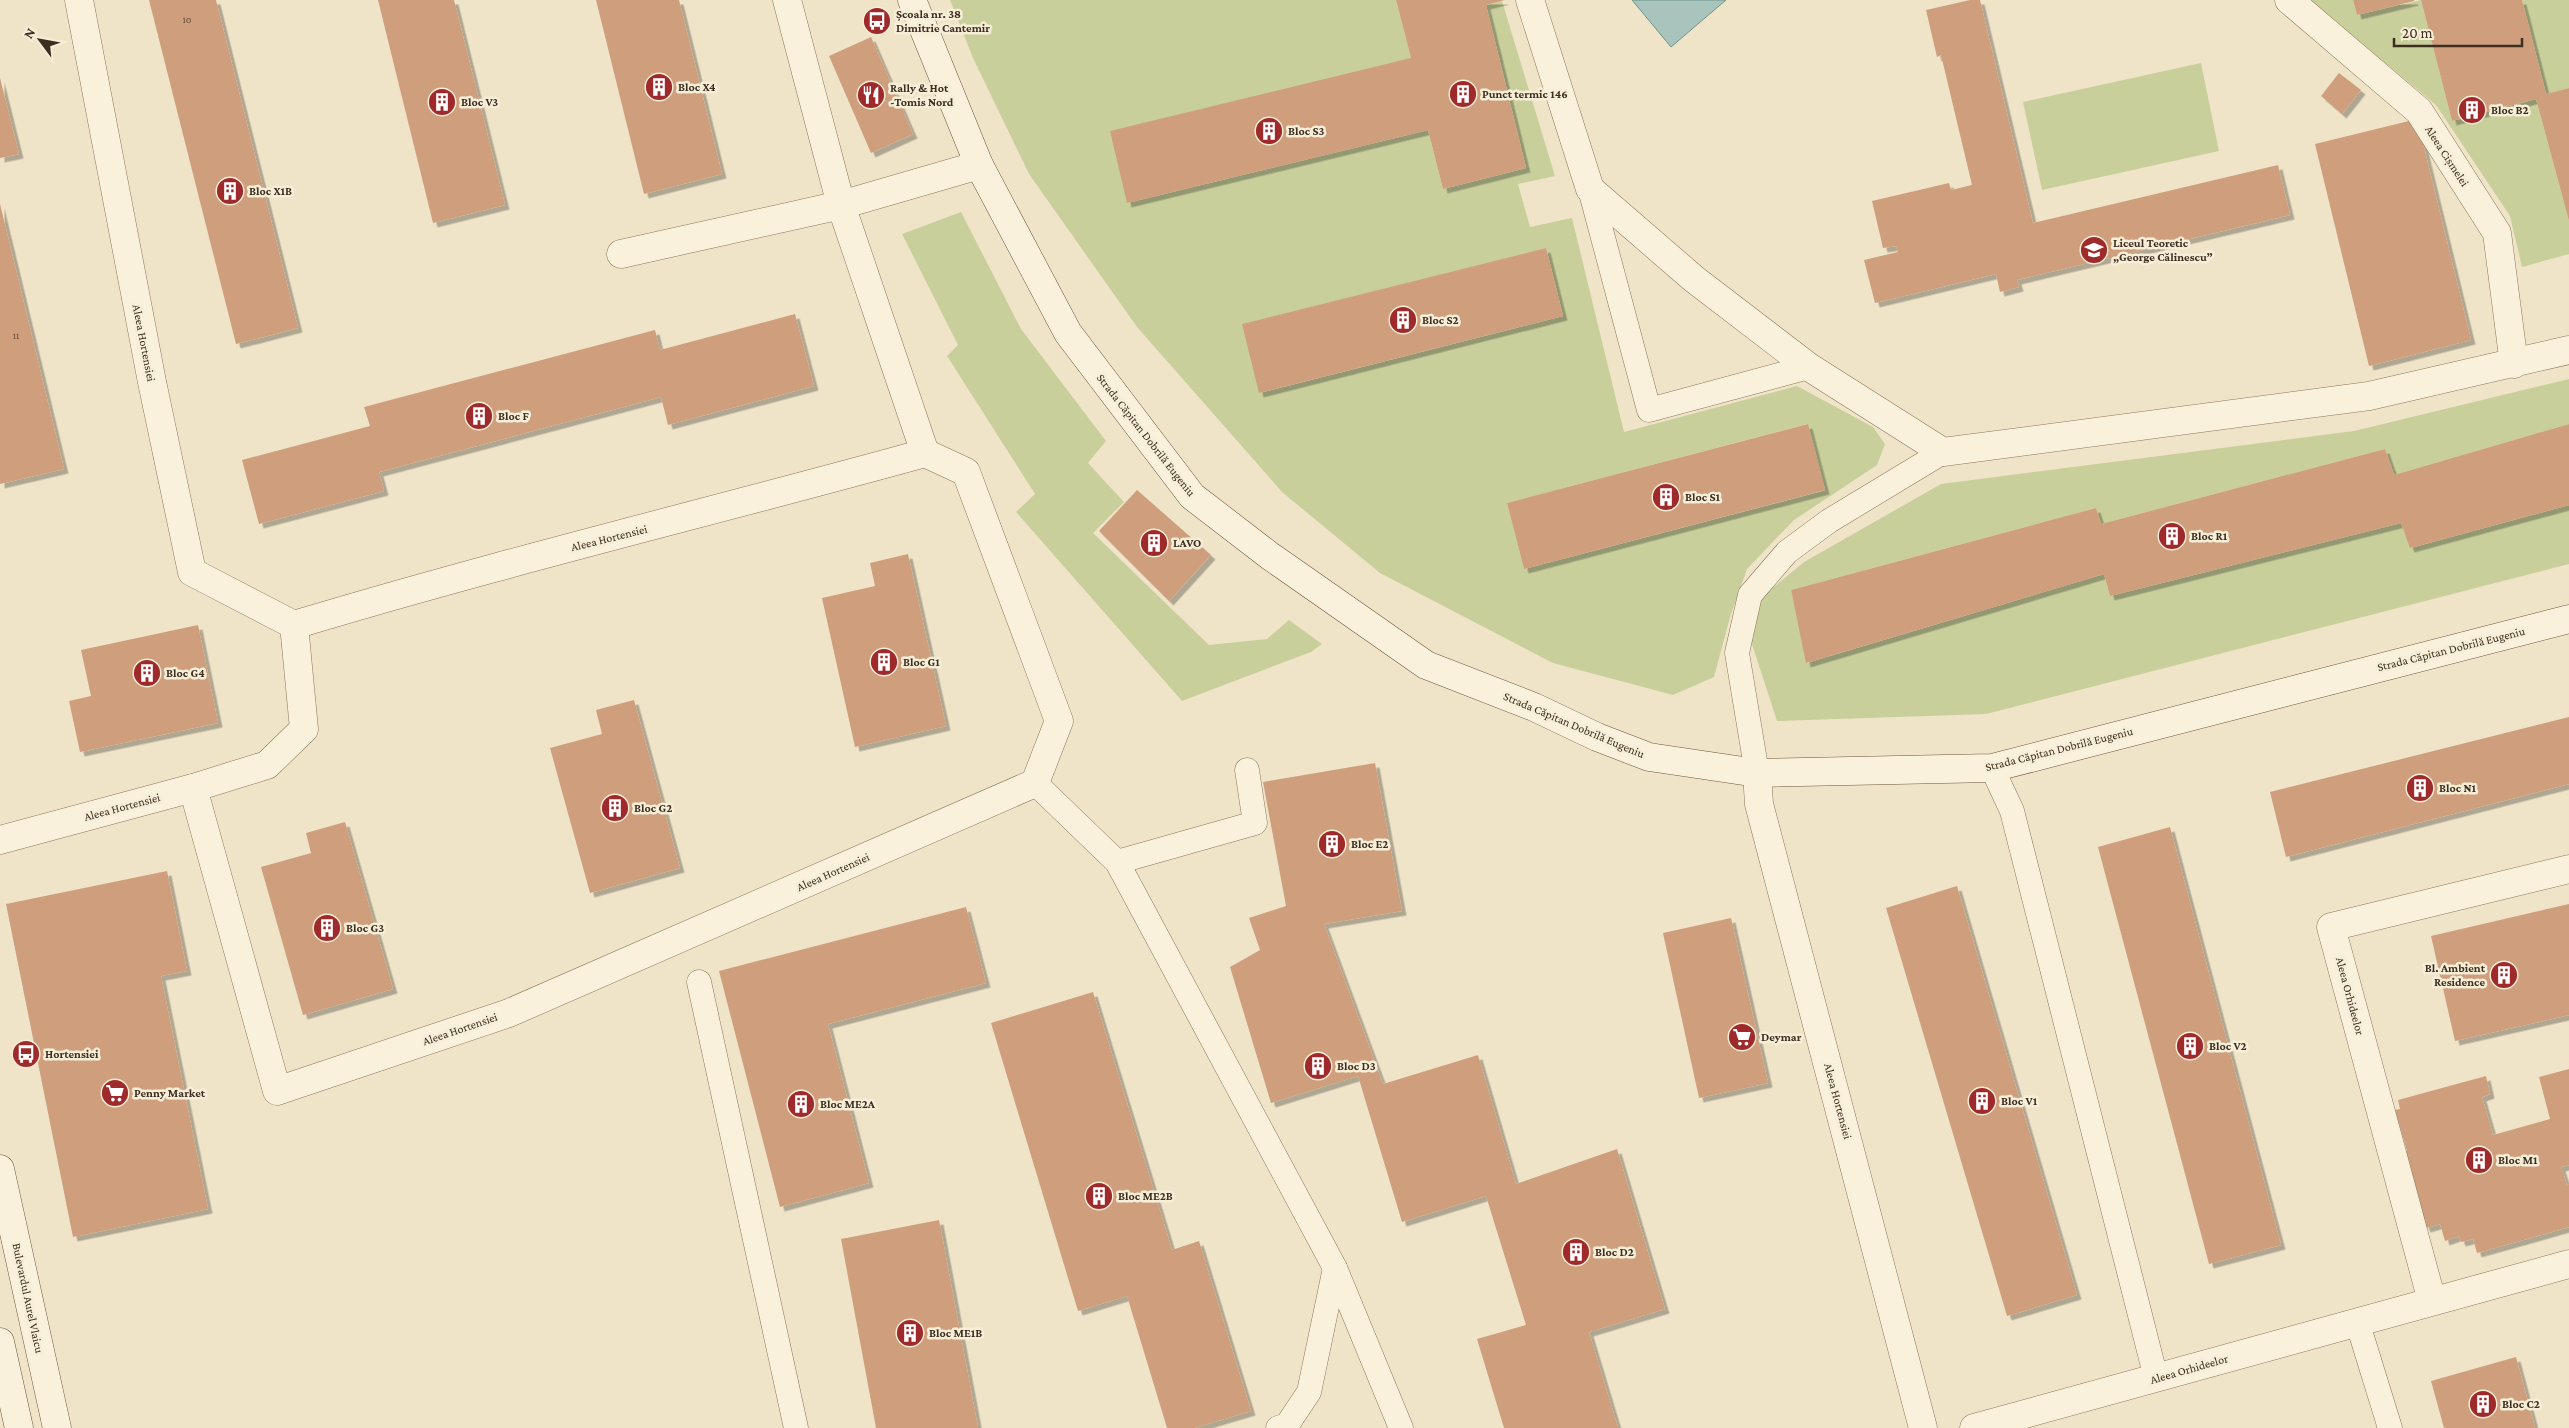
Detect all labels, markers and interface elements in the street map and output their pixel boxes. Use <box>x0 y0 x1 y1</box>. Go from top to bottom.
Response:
bus stop icon: Școala nr. 38 Dimitrie Cantemir <box>862 6 892 36</box>
place label: Școala nr. 38 Dimitrie Cantemir <box>896 7 990 35</box>
house number: 10 <box>183 14 192 25</box>
north arrow <box>15 15 65 65</box>
scale bar <box>2394 15 2522 47</box>
text: N <box>20 24 39 41</box>
text: 20 m <box>2402 25 2433 41</box>
building icon: Bloc X4 <box>644 72 674 102</box>
building icon: Punct termic 146 <box>1448 79 1478 109</box>
place label: Bloc X4 <box>678 80 716 94</box>
restaurant icon: Rally & Hot -Tomis Nord <box>856 80 886 110</box>
place label: Rally & Hot -Tomis Nord <box>890 81 954 109</box>
building icon: Bloc V3 <box>427 87 457 117</box>
place label: Punct termic 146 <box>1482 87 1568 101</box>
place label: Bloc V3 <box>461 95 498 109</box>
building icon: Bloc B2 <box>2457 95 2487 125</box>
place label: Bloc B2 <box>2491 103 2529 117</box>
building icon: Bloc S3 <box>1254 116 1284 146</box>
street label: Aleea Cișmelei <box>2421 123 2472 190</box>
place label: Bloc S3 <box>1288 124 1324 138</box>
building icon: Bloc X1B <box>215 176 245 206</box>
place label: Bloc X1B <box>249 184 292 198</box>
school or university icon: Liceul Teoretic „George Călinescu” <box>2079 235 2109 265</box>
place label: Liceul Teoretic „George Călinescu” <box>2113 236 2213 264</box>
street label: Aleea Hortensiei <box>130 303 158 383</box>
building icon: Bloc S2 <box>1388 305 1418 335</box>
place label: Bloc S2 <box>1422 313 1459 327</box>
house number: 11 <box>13 330 19 341</box>
street label: Strada Căpitan Dobrilă Eugeniu <box>1094 371 1199 500</box>
building icon: Bloc F <box>464 401 494 431</box>
place label: Bloc F <box>498 409 529 423</box>
building icon: Bloc S1 <box>1651 482 1681 512</box>
place label: Bloc S1 <box>1685 490 1720 504</box>
building icon: Bloc R1 <box>2157 521 2187 551</box>
street label: Aleea Hortensiei <box>569 522 649 554</box>
building icon: LAVO <box>1139 528 1169 558</box>
place label: Bloc R1 <box>2191 529 2228 543</box>
place label: LAVO <box>1173 536 1201 550</box>
street label: Strada Căpitan Dobrilă Eugeniu <box>2376 624 2527 674</box>
building icon: Bloc G1 <box>869 647 899 677</box>
place label: Bloc G1 <box>903 655 940 669</box>
building icon: Bloc G4 <box>132 658 162 688</box>
place label: Bloc G4 <box>166 666 205 680</box>
street label: Strada Căpitan Dobrilă Eugeniu <box>1501 689 1647 761</box>
street label: Strada Căpitan Dobrilă Eugeniu <box>1984 724 2135 774</box>
building icon: Bloc N1 <box>2405 773 2435 803</box>
place label: Bloc N1 <box>2439 781 2477 795</box>
street label: Aleea Hortensiei <box>82 790 162 824</box>
building icon: Bloc G2 <box>600 793 630 823</box>
place label: Bloc G2 <box>634 801 672 815</box>
building icon: Bloc E2 <box>1317 829 1347 859</box>
place label: Bloc E2 <box>1351 837 1388 851</box>
street label: Aleea Hortensiei <box>794 850 872 894</box>
building icon: Bloc G3 <box>312 913 342 943</box>
place label: Bloc G3 <box>346 921 384 935</box>
street label: Aleea Orhideelor <box>2333 955 2367 1037</box>
building icon: Bl. Ambient Residence <box>2489 960 2519 990</box>
place label: Bl. Ambient Residence <box>2425 961 2486 989</box>
street label: Aleea Hortensiei <box>421 1010 499 1048</box>
supermarket icon: Deymar <box>1727 1022 1757 1052</box>
place label: Deymar <box>1761 1030 1802 1044</box>
building icon: Bloc V2 <box>2175 1031 2205 1061</box>
bus stop icon: Hortensiei <box>11 1039 41 1069</box>
place label: Bloc V2 <box>2209 1039 2247 1053</box>
place label: Hortensiei <box>45 1047 99 1061</box>
building icon: Bloc D3 <box>1303 1051 1333 1081</box>
place label: Bloc D3 <box>1337 1059 1376 1073</box>
street label: Aleea Hortensiei <box>1821 1061 1855 1141</box>
supermarket icon: Penny Market <box>100 1078 130 1108</box>
place label: Penny Market <box>134 1086 206 1100</box>
building icon: Bloc V1 <box>1967 1086 1997 1116</box>
building icon: Bloc ME2A <box>786 1089 816 1119</box>
place label: Bloc V1 <box>2001 1094 2038 1108</box>
place label: Bloc ME2A <box>820 1097 876 1111</box>
building icon: Bloc M1 <box>2464 1145 2494 1175</box>
place label: Bloc M1 <box>2498 1153 2538 1167</box>
building icon: Bloc ME2B <box>1084 1181 1114 1211</box>
place label: Bloc ME2B <box>1118 1189 1173 1203</box>
building icon: Bloc D2 <box>1561 1237 1591 1267</box>
street label: Bulevardul Aurel Vlaicu <box>9 1242 47 1355</box>
place label: Bloc D2 <box>1595 1245 1634 1259</box>
building icon: Bloc ME1B <box>895 1318 925 1348</box>
place label: Bloc ME1B <box>929 1326 982 1340</box>
street label: Aleea Orhideelor <box>2148 1351 2230 1387</box>
building icon: Bloc C2 <box>2468 1389 2498 1419</box>
place label: Bloc C2 <box>2502 1397 2540 1411</box>

